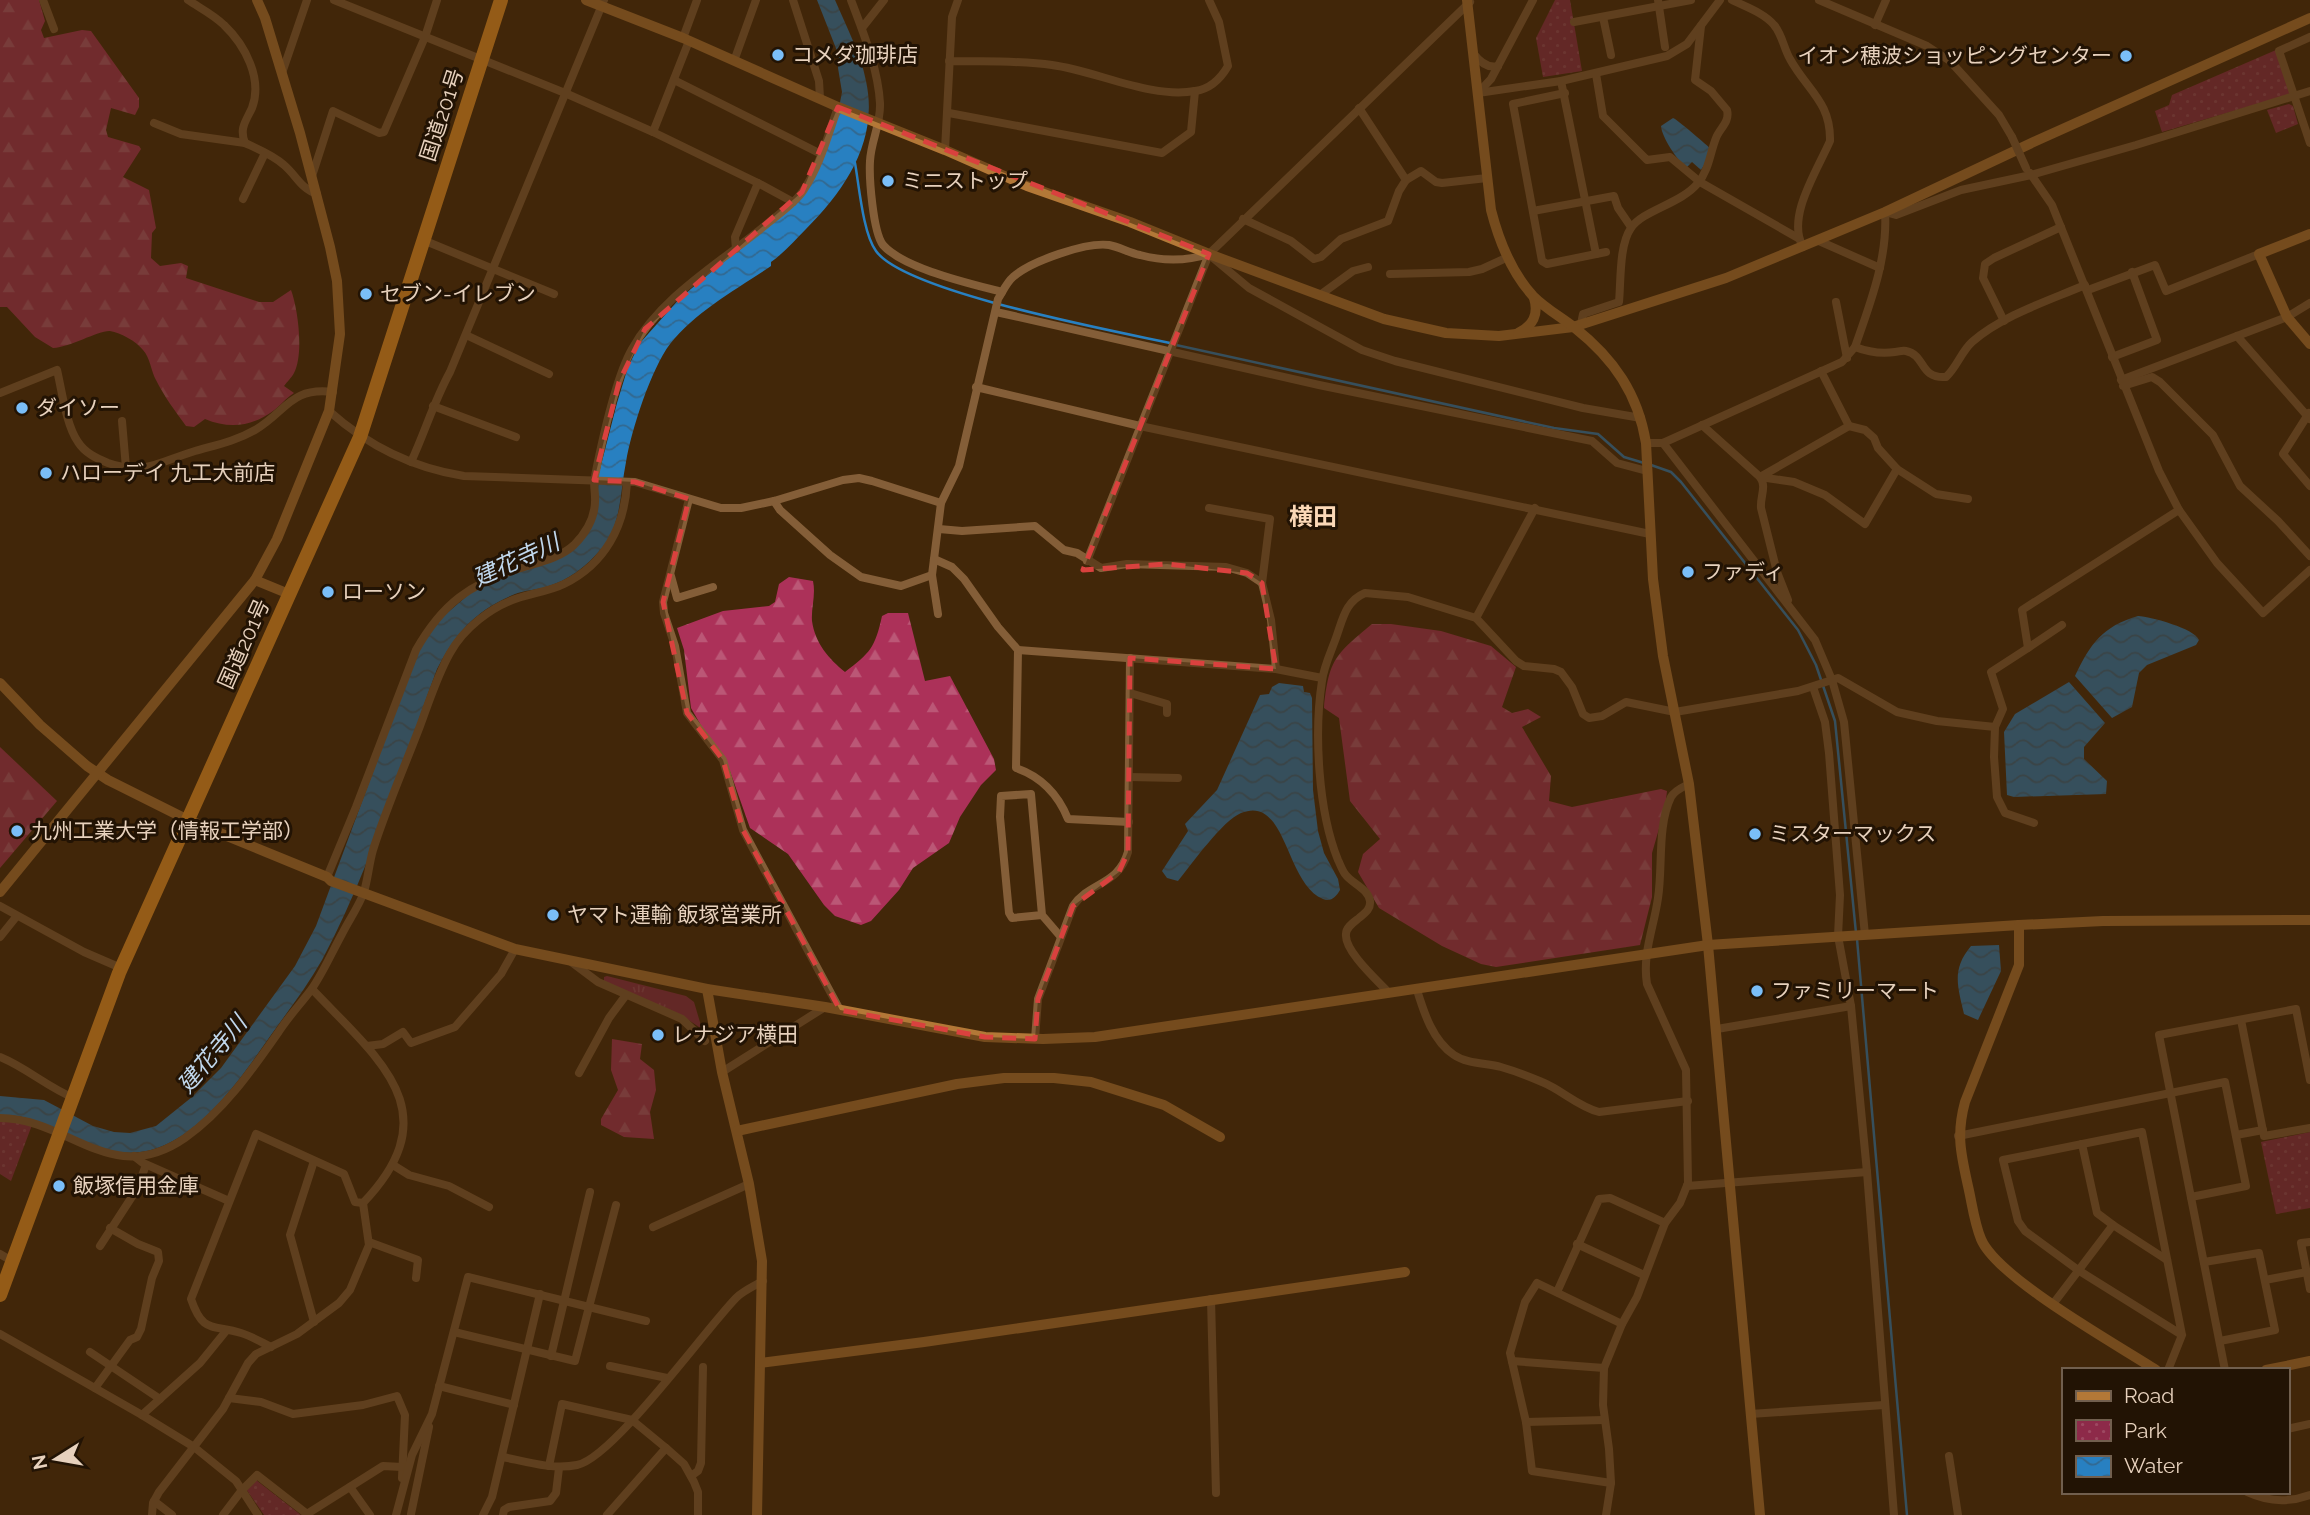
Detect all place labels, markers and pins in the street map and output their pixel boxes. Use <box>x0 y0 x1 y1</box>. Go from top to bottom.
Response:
place label: コメダ珈琲店 <box>792 42 918 67</box>
place label: イオン穂波ショッピングセンター <box>1797 43 2112 68</box>
marker: コメダ珈琲店 <box>770 47 786 63</box>
marker: イオン穂波ショッピングセンター <box>2118 48 2134 64</box>
place label: ミニストップ <box>902 168 1028 193</box>
marker: ミニストップ <box>880 173 896 189</box>
place label: セブン-イレブン <box>380 281 536 306</box>
marker: セブン-イレブン <box>358 286 374 302</box>
place label: ダイソー <box>36 395 120 420</box>
marker: ダイソー <box>14 400 30 416</box>
place label: ハローデイ 九工大前店 <box>60 460 275 485</box>
marker: ハローデイ 九工大前店 <box>38 465 54 481</box>
place label: ファディ <box>1702 559 1785 584</box>
marker: ファディ <box>1680 564 1696 580</box>
place label: ローソン <box>342 579 426 604</box>
marker: ローソン <box>320 584 336 600</box>
place label: 九州工業大学（情報工学部） <box>31 818 304 843</box>
place label: ミスターマックス <box>1769 821 1936 846</box>
marker: 九州工業大学（情報工学部） <box>9 823 25 839</box>
marker: ミスターマックス <box>1747 826 1763 842</box>
place label: ヤマト運輸 飯塚営業所 <box>567 902 782 927</box>
marker: ヤマト運輸 飯塚営業所 <box>545 907 561 923</box>
place label: ファミリーマート <box>1771 978 1939 1003</box>
marker: ファミリーマート <box>1749 983 1765 999</box>
place label: レナジア横田 <box>672 1022 798 1047</box>
marker: レナジア横田 <box>650 1027 666 1043</box>
place label: 飯塚信用金庫 <box>73 1173 199 1198</box>
marker: 飯塚信用金庫 <box>51 1178 67 1194</box>

